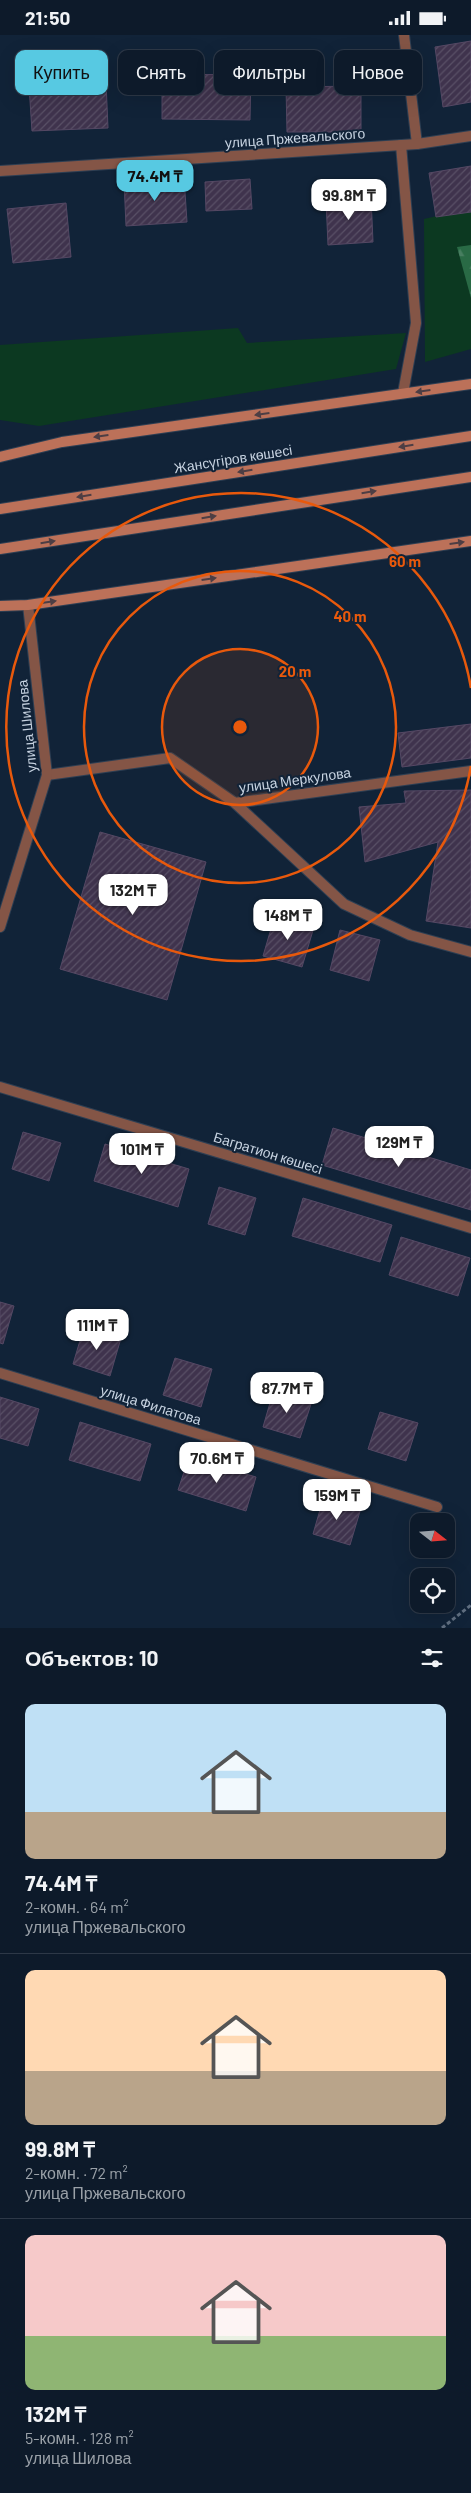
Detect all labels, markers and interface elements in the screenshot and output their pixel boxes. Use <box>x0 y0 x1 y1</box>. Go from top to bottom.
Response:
text: 21:50 <box>25 6 70 29</box>
chip: Купить <box>15 50 108 95</box>
chip: Снять <box>118 50 204 95</box>
chip: Фильтры <box>214 50 324 95</box>
chip: Новое <box>334 50 422 95</box>
street label: улица Пржевальского <box>224 124 366 151</box>
pin: 74.4M ₸ <box>109 159 201 202</box>
text: 74.4M ₸ <box>128 166 183 185</box>
pin: 99.8M ₸ <box>303 179 395 221</box>
text: 99.8M ₸ <box>322 185 376 204</box>
one-way arrow <box>414 387 430 395</box>
one-way arrow <box>254 410 270 418</box>
one-way arrow <box>93 433 109 441</box>
street label: Жансүгіров көшесі <box>172 441 293 476</box>
one-way arrow <box>397 443 413 451</box>
one-way arrow <box>237 468 253 476</box>
one-way arrow <box>362 488 378 496</box>
one-way arrow <box>76 493 92 501</box>
one-way arrow <box>201 513 217 521</box>
one-way arrow <box>41 537 57 545</box>
one-way arrow <box>449 539 465 547</box>
text: 60 m <box>389 552 421 570</box>
one-way arrow <box>202 574 218 582</box>
one-way arrow <box>41 598 57 606</box>
text: 40 m <box>333 607 367 625</box>
text: 20 m <box>279 662 311 680</box>
street label: улица Шилова <box>13 679 40 773</box>
centre of rings <box>231 718 249 736</box>
street label: улица Меркулова <box>238 763 352 796</box>
pin: 132M ₸ <box>92 873 174 916</box>
text: 132M ₸ <box>110 880 156 899</box>
pin: 148M ₸ <box>247 899 329 941</box>
text: 148M ₸ <box>264 905 312 924</box>
pin: 129M ₸ <box>358 1125 440 1168</box>
street label: Багратион көшесі <box>212 1128 325 1177</box>
text: 129M ₸ <box>376 1132 422 1151</box>
pin: 101M ₸ <box>101 1133 183 1175</box>
text: 101M ₸ <box>120 1139 164 1158</box>
pin: 111M ₸ <box>56 1309 138 1351</box>
text: 111M ₸ <box>77 1315 117 1334</box>
pin: 87.7M ₸ <box>241 1371 333 1414</box>
text: 87.7M ₸ <box>261 1378 313 1397</box>
street label: улица Филатова <box>99 1381 204 1428</box>
pin: 70.6M ₸ <box>171 1441 263 1484</box>
text: 70.6M ₸ <box>190 1448 244 1467</box>
pin: 159M ₸ <box>296 1479 378 1521</box>
text: 159M ₸ <box>314 1485 360 1504</box>
north arrow <box>410 1513 455 1557</box>
map controls <box>410 1513 455 1613</box>
button: locate <box>410 1568 455 1613</box>
icon: filters <box>418 1644 446 1672</box>
text: Объектов: 10 <box>25 1645 159 1670</box>
icon: home <box>191 1737 281 1827</box>
text: 74.4M ₸ <box>25 1870 97 1895</box>
text: 2-комн. · 64 m² <box>25 1897 129 1916</box>
text: улица Пржевальского <box>25 1917 186 1936</box>
icon: home <box>191 2002 281 2092</box>
text: 99.8M ₸ <box>25 2136 95 2161</box>
text: 2-комн. · 72 m² <box>25 2163 128 2182</box>
text: улица Пржевальского <box>25 2183 186 2202</box>
icon: home <box>191 2267 281 2357</box>
text: 132M ₸ <box>25 2401 86 2426</box>
text: 5-комн. · 128 m² <box>25 2428 134 2447</box>
text: улица Шилова <box>25 2448 131 2467</box>

